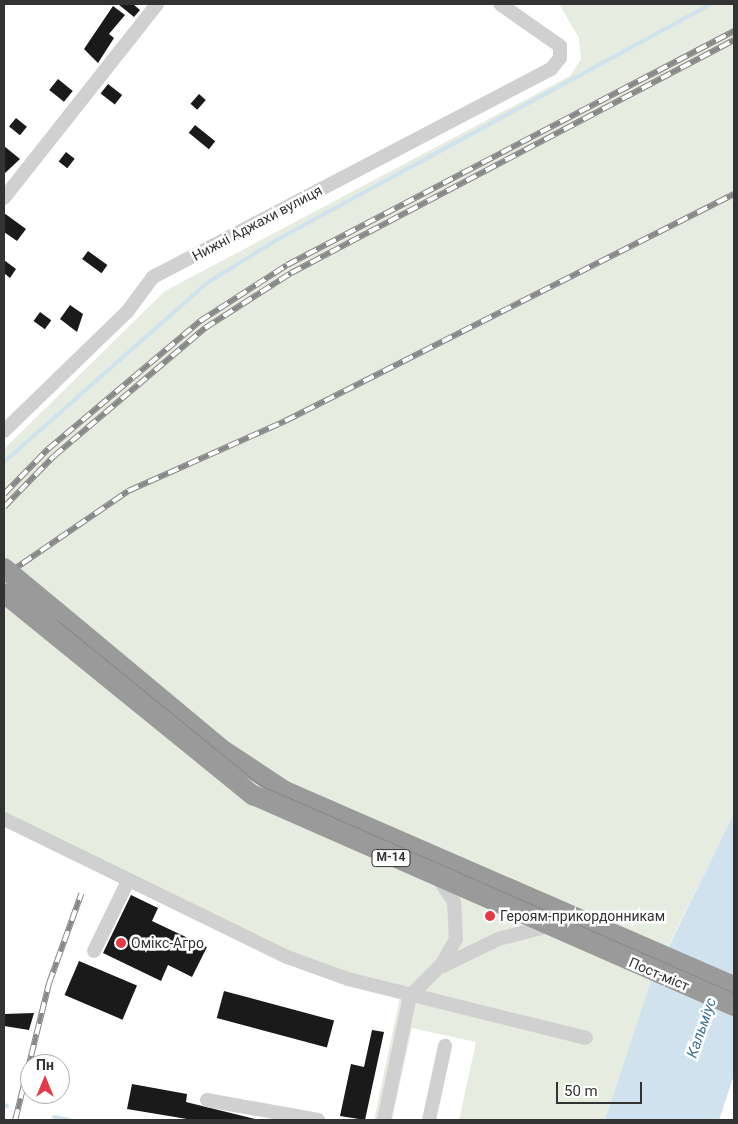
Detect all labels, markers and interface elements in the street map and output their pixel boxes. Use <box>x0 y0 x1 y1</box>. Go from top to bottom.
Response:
street label: Нижні Аджахи вулиця <box>189 182 325 264</box>
road number: М-14 <box>371 848 411 868</box>
place label: Героям-прикордонникам <box>500 908 665 924</box>
marker: Героям-прикордонникам <box>484 910 496 922</box>
place label: Омiкс-Агро <box>131 935 204 951</box>
marker: Омiкс-Агро <box>115 937 127 949</box>
street label: Пост-міст <box>626 954 692 994</box>
water label: Кальміус <box>683 996 721 1060</box>
north arrow <box>20 1054 70 1104</box>
text: Пн <box>36 1057 54 1073</box>
scale bar <box>558 1072 644 1104</box>
text: 50 m <box>564 1082 598 1100</box>

